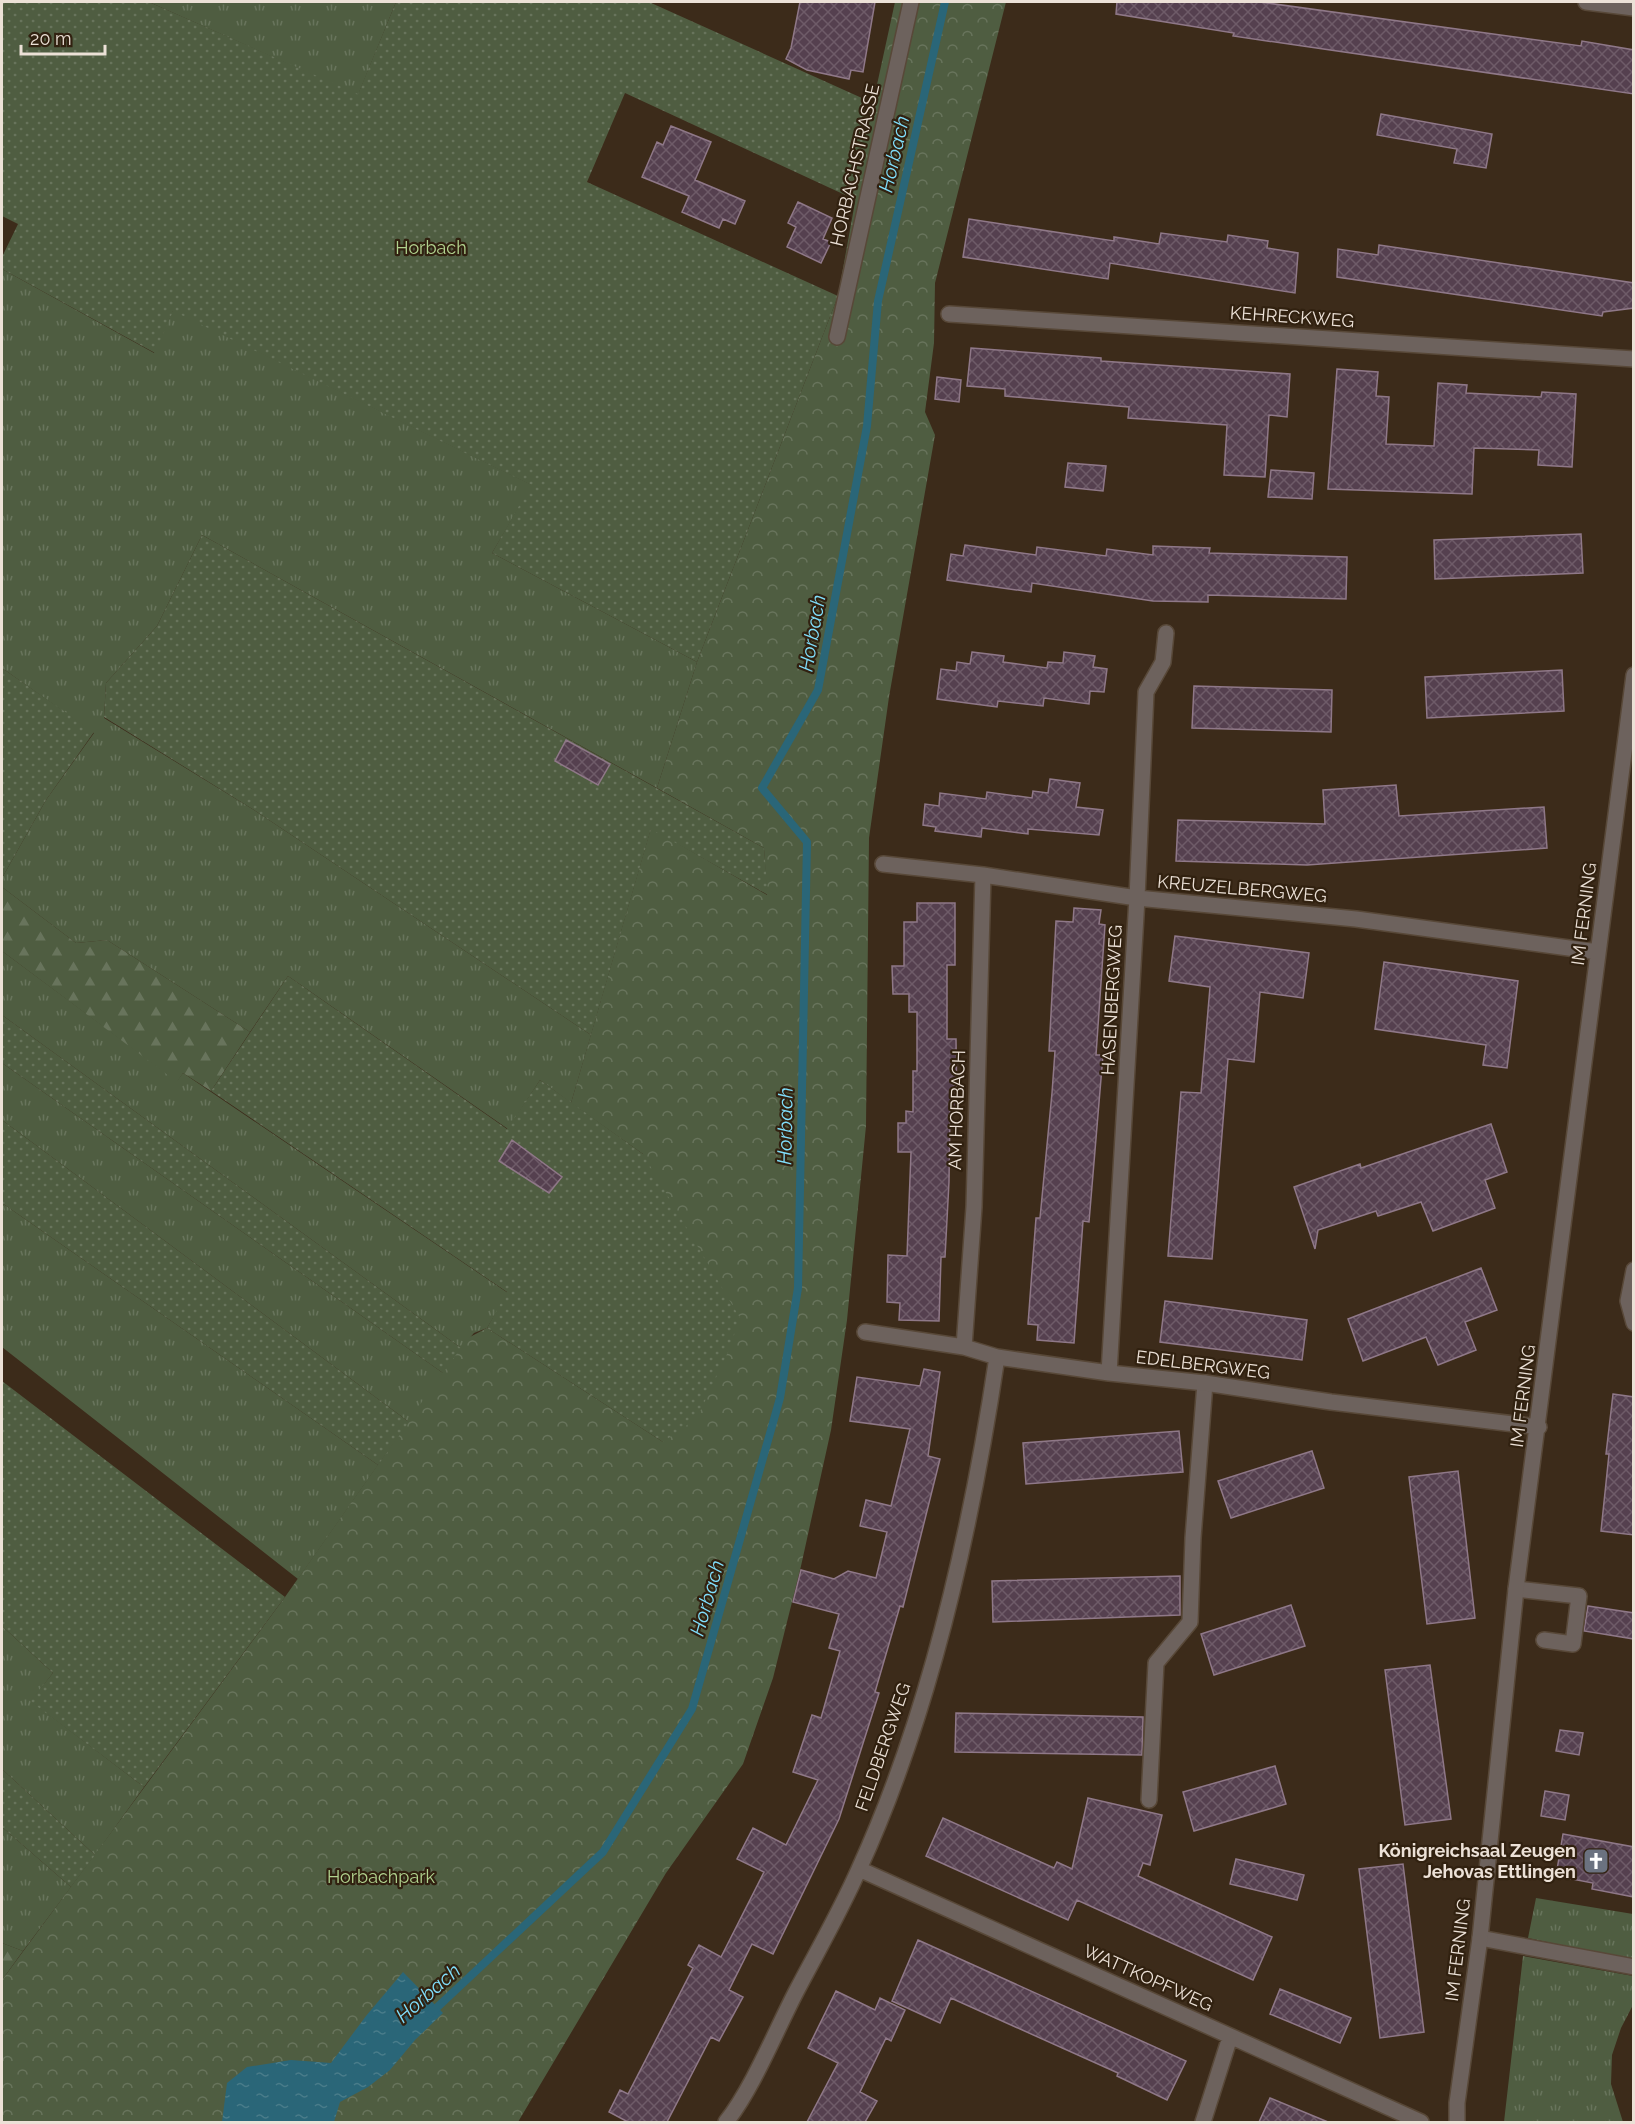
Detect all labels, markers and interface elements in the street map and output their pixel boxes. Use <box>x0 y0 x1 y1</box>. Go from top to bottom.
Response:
scale bar <box>21 18 105 56</box>
text: 20 m <box>30 28 72 49</box>
street label: HORBACHSTRASSE <box>826 82 883 248</box>
water label: Horbach <box>874 113 914 195</box>
park label: Horbach <box>395 237 467 258</box>
street label: KEHRECKWEG <box>1229 302 1355 331</box>
water label: Horbach <box>793 593 831 673</box>
street label: IM FERNING <box>1567 861 1600 966</box>
street label: KREUZELBERGWEG <box>1156 871 1328 906</box>
street label: HASENBERGWEG <box>1097 924 1126 1076</box>
street label: AM HORBACH <box>944 1050 969 1170</box>
water label: Horbach <box>772 1087 798 1165</box>
street label: IM FERNING <box>1506 1343 1539 1448</box>
street label: EDELBERGWEG <box>1135 1346 1271 1383</box>
water label: Horbach <box>685 1557 729 1639</box>
street label: FELDBERGWEG <box>851 1680 914 1814</box>
place label: Königreichsaal Zeugen Jehovas Ettlingen <box>1378 1840 1576 1882</box>
church icon: Königreichsaal Zeugen Jehovas Ettlingen <box>1581 1846 1611 1876</box>
park label: Horbachpark <box>327 1866 436 1887</box>
street label: IM FERNING <box>1441 1897 1474 2002</box>
street label: WATTKOPFWEG <box>1080 1940 1216 2015</box>
water label: Horbach <box>391 1958 465 2028</box>

